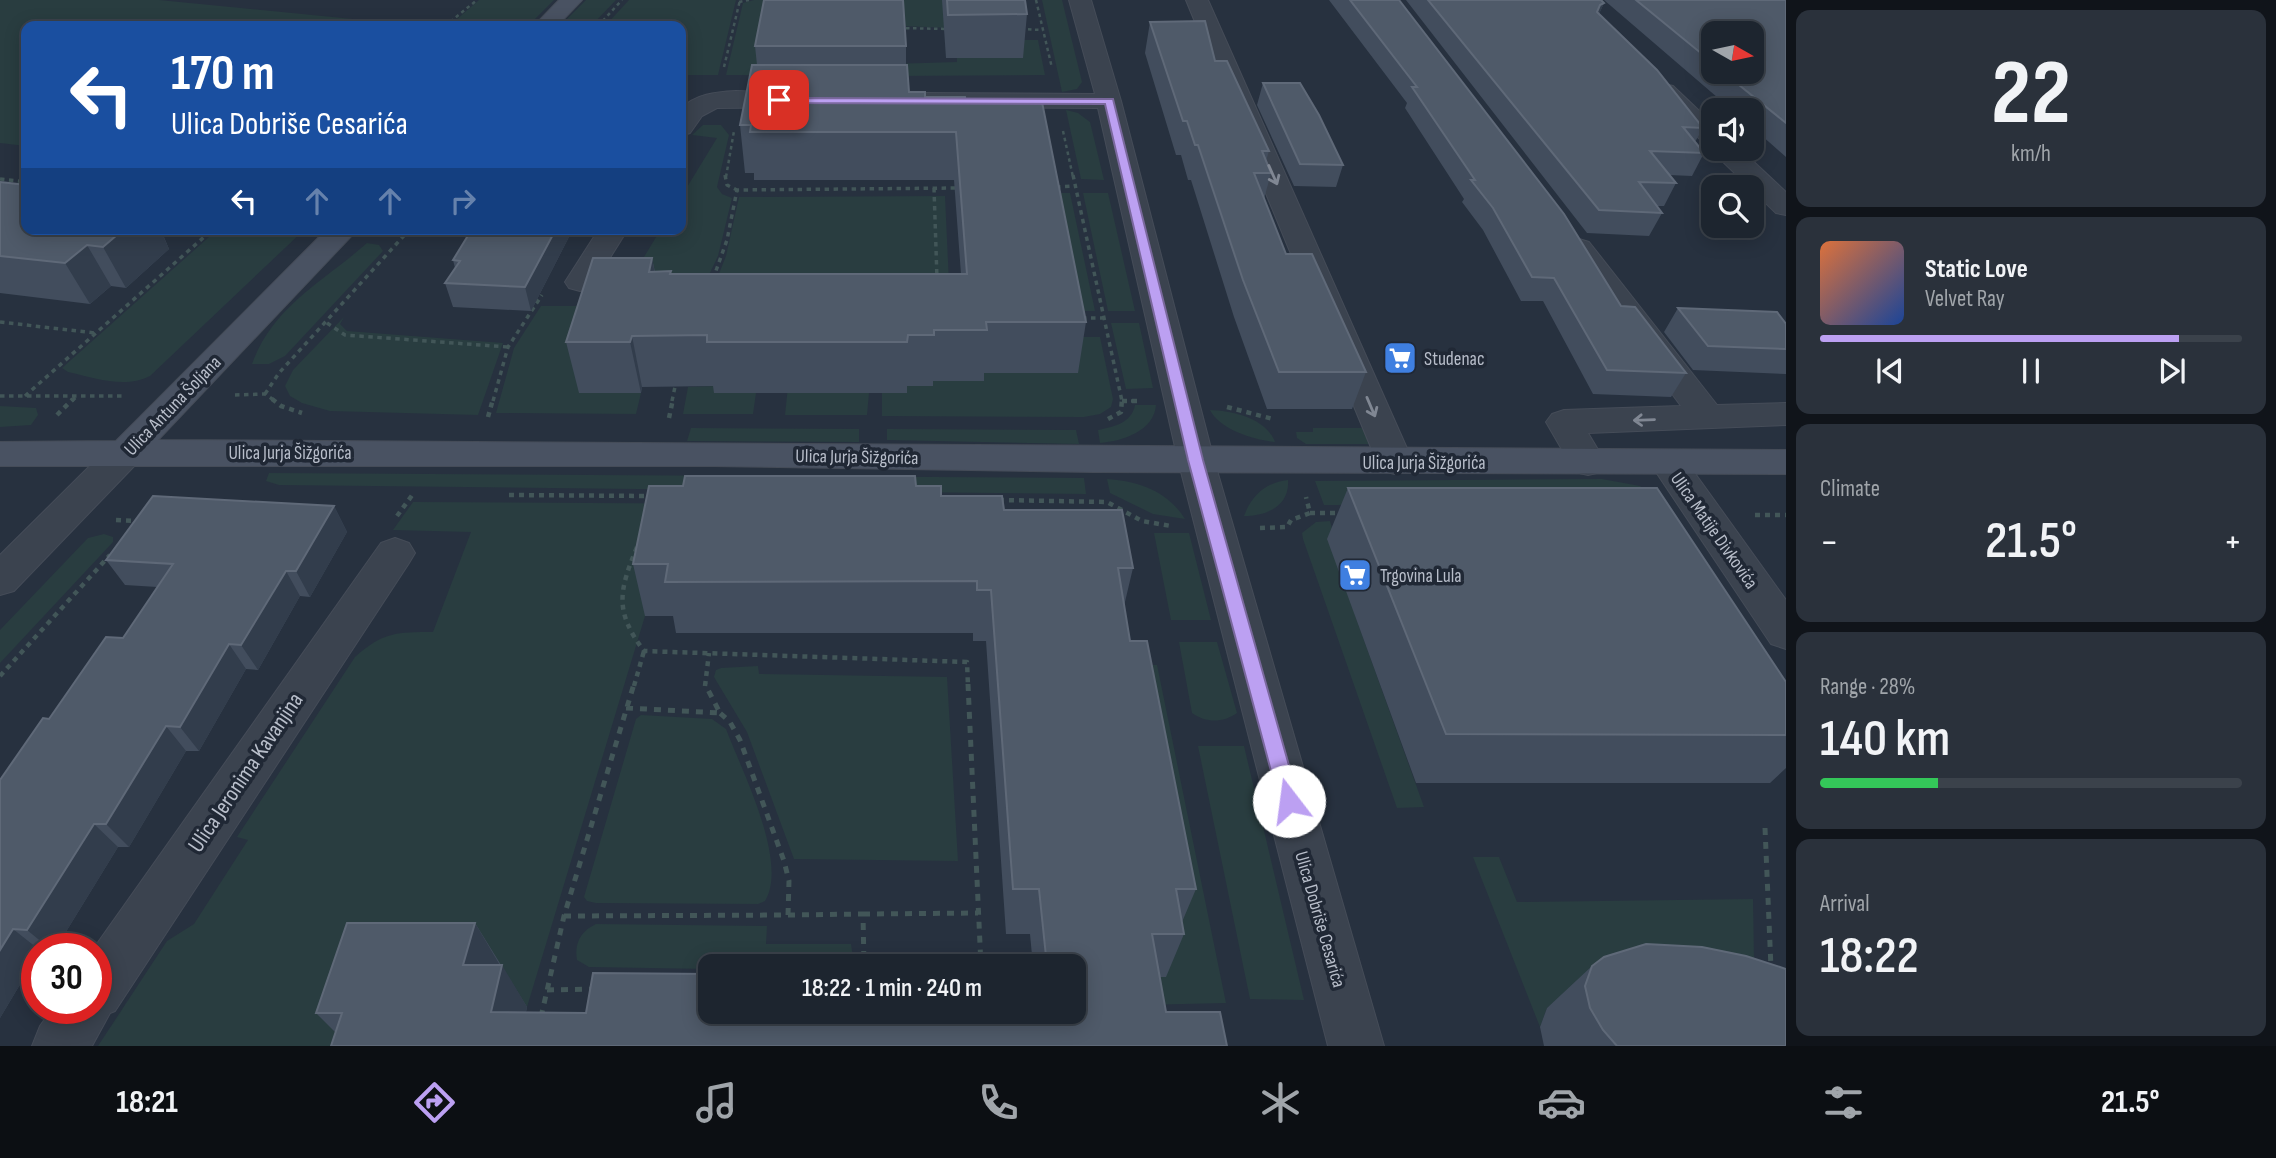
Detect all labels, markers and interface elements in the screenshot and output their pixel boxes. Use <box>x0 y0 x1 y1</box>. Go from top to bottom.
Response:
north arrow <box>1701 21 1764 84</box>
map controls <box>1701 21 1764 238</box>
text: 22 <box>1991 40 2071 149</box>
text: 170 m <box>171 45 275 104</box>
icon: left <box>56 49 147 140</box>
pin <box>749 70 809 130</box>
icon: arrive <box>760 81 798 119</box>
button: sound <box>1701 98 1764 161</box>
text: Ulica Dobriše Cesarića <box>171 105 408 144</box>
text: km/h <box>2011 140 2051 168</box>
one-way arrow <box>1267 164 1280 185</box>
button: search <box>1701 175 1764 238</box>
icon: left <box>225 182 263 220</box>
icon: ahead <box>298 182 336 220</box>
icon: ahead <box>371 182 409 220</box>
icon: right <box>444 182 482 220</box>
text: Static Love <box>1925 254 2028 285</box>
text: Velvet Ray <box>1925 285 2005 313</box>
supermarket icon: Studenac <box>1381 339 1419 377</box>
place label: Studenac <box>1424 348 1484 371</box>
street label: Ulica Antuna Šoljana <box>120 351 226 461</box>
icon: previous <box>1871 352 1909 390</box>
icon: pause <box>2012 352 2050 390</box>
icon: next <box>2153 352 2191 390</box>
one-way arrow <box>1365 396 1378 417</box>
one-way arrow <box>1633 413 1656 426</box>
street label: Ulica Jurja Šižgorića <box>228 442 352 465</box>
street label: Ulica Jurja Šižgorića <box>795 445 919 470</box>
street label: Ulica Jurja Šižgorića <box>1362 452 1486 475</box>
street label: Ulica Matije Divkovića <box>1665 468 1762 594</box>
text: Climate <box>1820 475 1880 503</box>
text: 21.5° <box>1985 510 2077 573</box>
text: − <box>1820 520 1839 565</box>
text: + <box>2223 520 2242 565</box>
supermarket icon: Trgovina Lula <box>1336 556 1374 594</box>
place label: Trgovina Lula <box>1380 565 1462 588</box>
text: Range · 28% <box>1820 673 1915 701</box>
street label: Ulica Jeronima Kavanjina <box>182 688 310 858</box>
text: 140 km <box>1820 708 1950 771</box>
position arrow <box>1252 764 1326 838</box>
street label: Ulica Dobriše Cesarića <box>1289 849 1350 990</box>
text: Arrival <box>1820 890 1869 918</box>
text: 18:22 <box>1820 925 1919 988</box>
speed limit sign: 30 <box>21 933 112 1024</box>
text: 18:22 · 1 min · 240 m <box>802 973 982 1004</box>
icon: directions <box>410 1078 459 1127</box>
icon: music <box>692 1078 741 1127</box>
icon: phone <box>974 1078 1023 1127</box>
icon: climate <box>1256 1078 1305 1127</box>
icon: car <box>1537 1078 1586 1127</box>
icon: filters <box>1819 1078 1868 1127</box>
text: 18:21 <box>116 1083 178 1122</box>
text: 21.5° <box>2101 1083 2160 1122</box>

